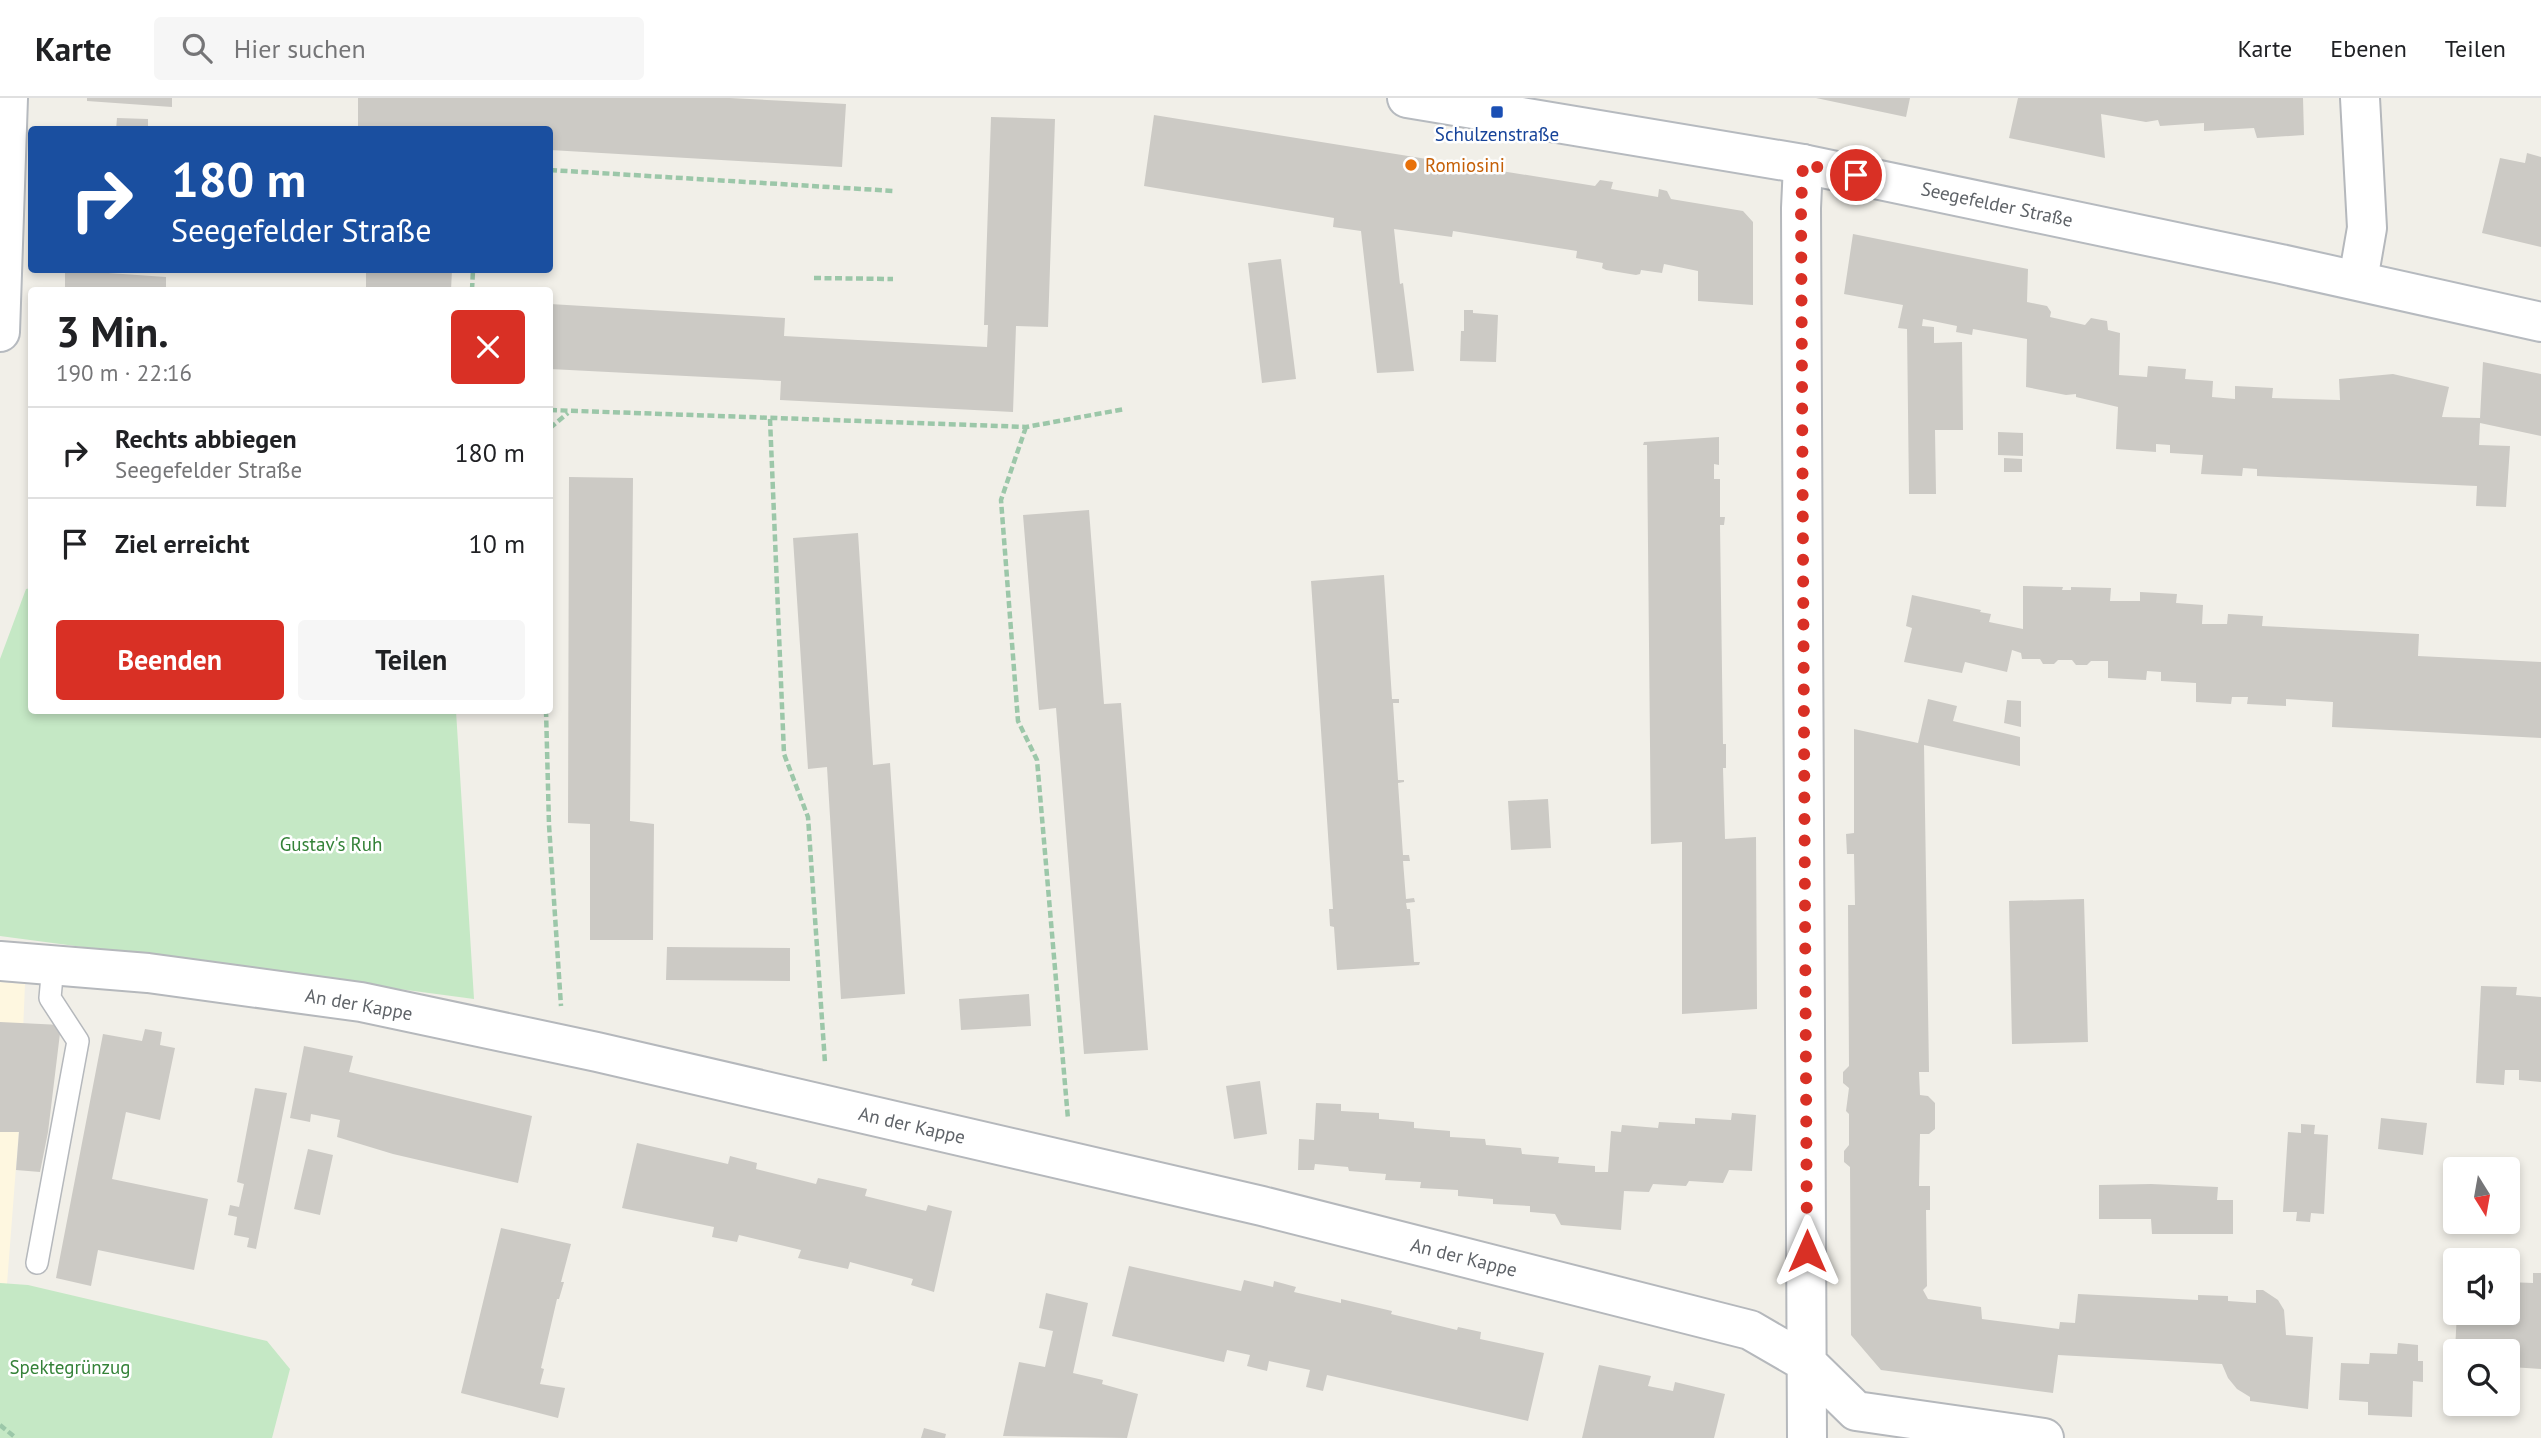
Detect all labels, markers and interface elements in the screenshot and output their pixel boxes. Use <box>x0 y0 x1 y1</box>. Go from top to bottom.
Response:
search box <box>154 17 644 80</box>
text: Karte <box>35 27 112 70</box>
icon: search <box>178 29 216 67</box>
text: Hier suchen <box>234 32 366 65</box>
text: Karte <box>2238 33 2292 64</box>
text: Ebenen <box>2330 33 2407 64</box>
text: Teilen <box>2445 33 2506 64</box>
marker: Schulzenstraße <box>1489 104 1505 120</box>
place label: Schulzenstraße <box>1435 122 1559 146</box>
pin <box>1826 145 1886 205</box>
text: 180 m <box>171 147 306 211</box>
place label: Romiosini <box>1425 153 1505 177</box>
icon: right <box>56 154 147 245</box>
icon: arrive <box>1837 156 1875 194</box>
marker: Romiosini <box>1403 157 1419 173</box>
street label: Seegefelder Straße <box>1919 176 2075 232</box>
text: Seegefelder Straße <box>171 209 431 251</box>
text: 3 Min. <box>56 304 169 359</box>
button: close <box>451 310 525 384</box>
text: 190 m · 22:16 <box>56 358 192 387</box>
text: Rechts abbiegen <box>115 422 297 455</box>
icon: right <box>56 434 94 472</box>
text: 180 m <box>454 436 525 469</box>
text: Seegefelder Straße <box>115 455 302 484</box>
icon: arrive <box>56 525 94 563</box>
text: Ziel erreicht <box>115 527 250 560</box>
text: 10 m <box>469 527 525 560</box>
button: Beenden <box>56 620 284 700</box>
button: Teilen <box>298 620 525 700</box>
park label: Gustav's Ruh <box>280 832 382 856</box>
street label: An der Kappe <box>303 983 415 1025</box>
street label: An der Kappe <box>856 1101 968 1149</box>
north arrow <box>2443 1157 2520 1234</box>
map controls <box>2443 1157 2520 1416</box>
position arrow <box>1770 1214 1844 1288</box>
street label: An der Kappe <box>1408 1232 1520 1282</box>
button: sound <box>2443 1248 2520 1325</box>
button: search <box>2443 1339 2520 1416</box>
park label: Spektegrünzug <box>9 1355 131 1379</box>

